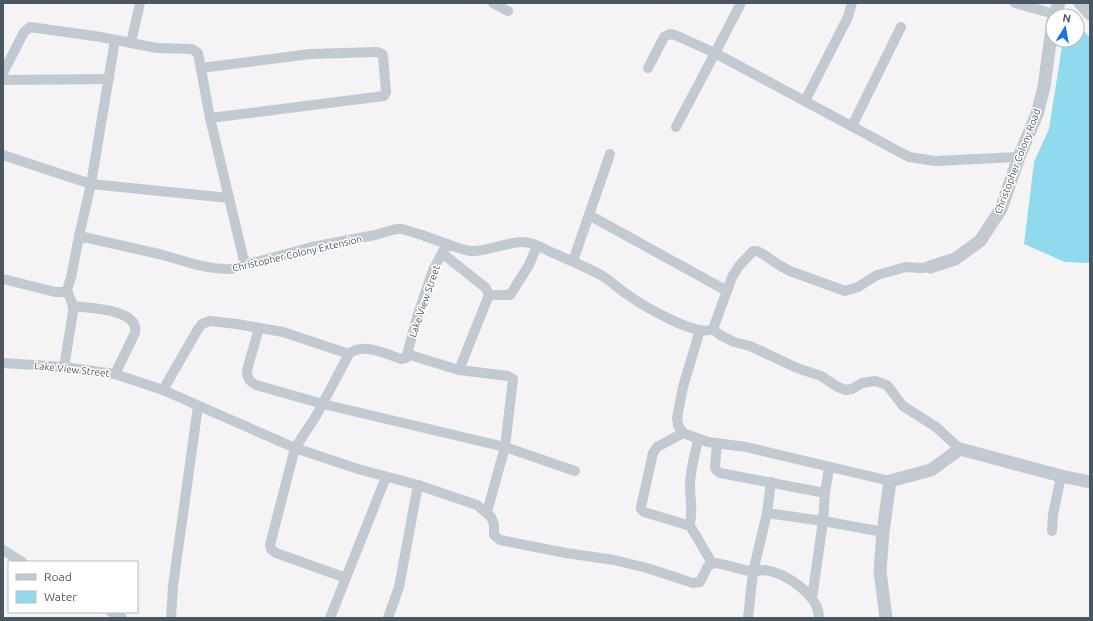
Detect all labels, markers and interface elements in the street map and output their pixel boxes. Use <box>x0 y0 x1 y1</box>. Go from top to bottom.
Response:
north arrow <box>1045 8 1085 48</box>
text: N <box>1062 12 1072 25</box>
street label: Christopher Colony Road <box>992 107 1043 215</box>
street label: Christopher Colony Extension <box>231 233 363 274</box>
street label: Lake View Street <box>407 264 442 339</box>
street label: Lake View Street <box>34 360 110 379</box>
legend <box>8 561 138 613</box>
text: Road <box>44 570 72 583</box>
text: Water <box>44 590 77 603</box>

